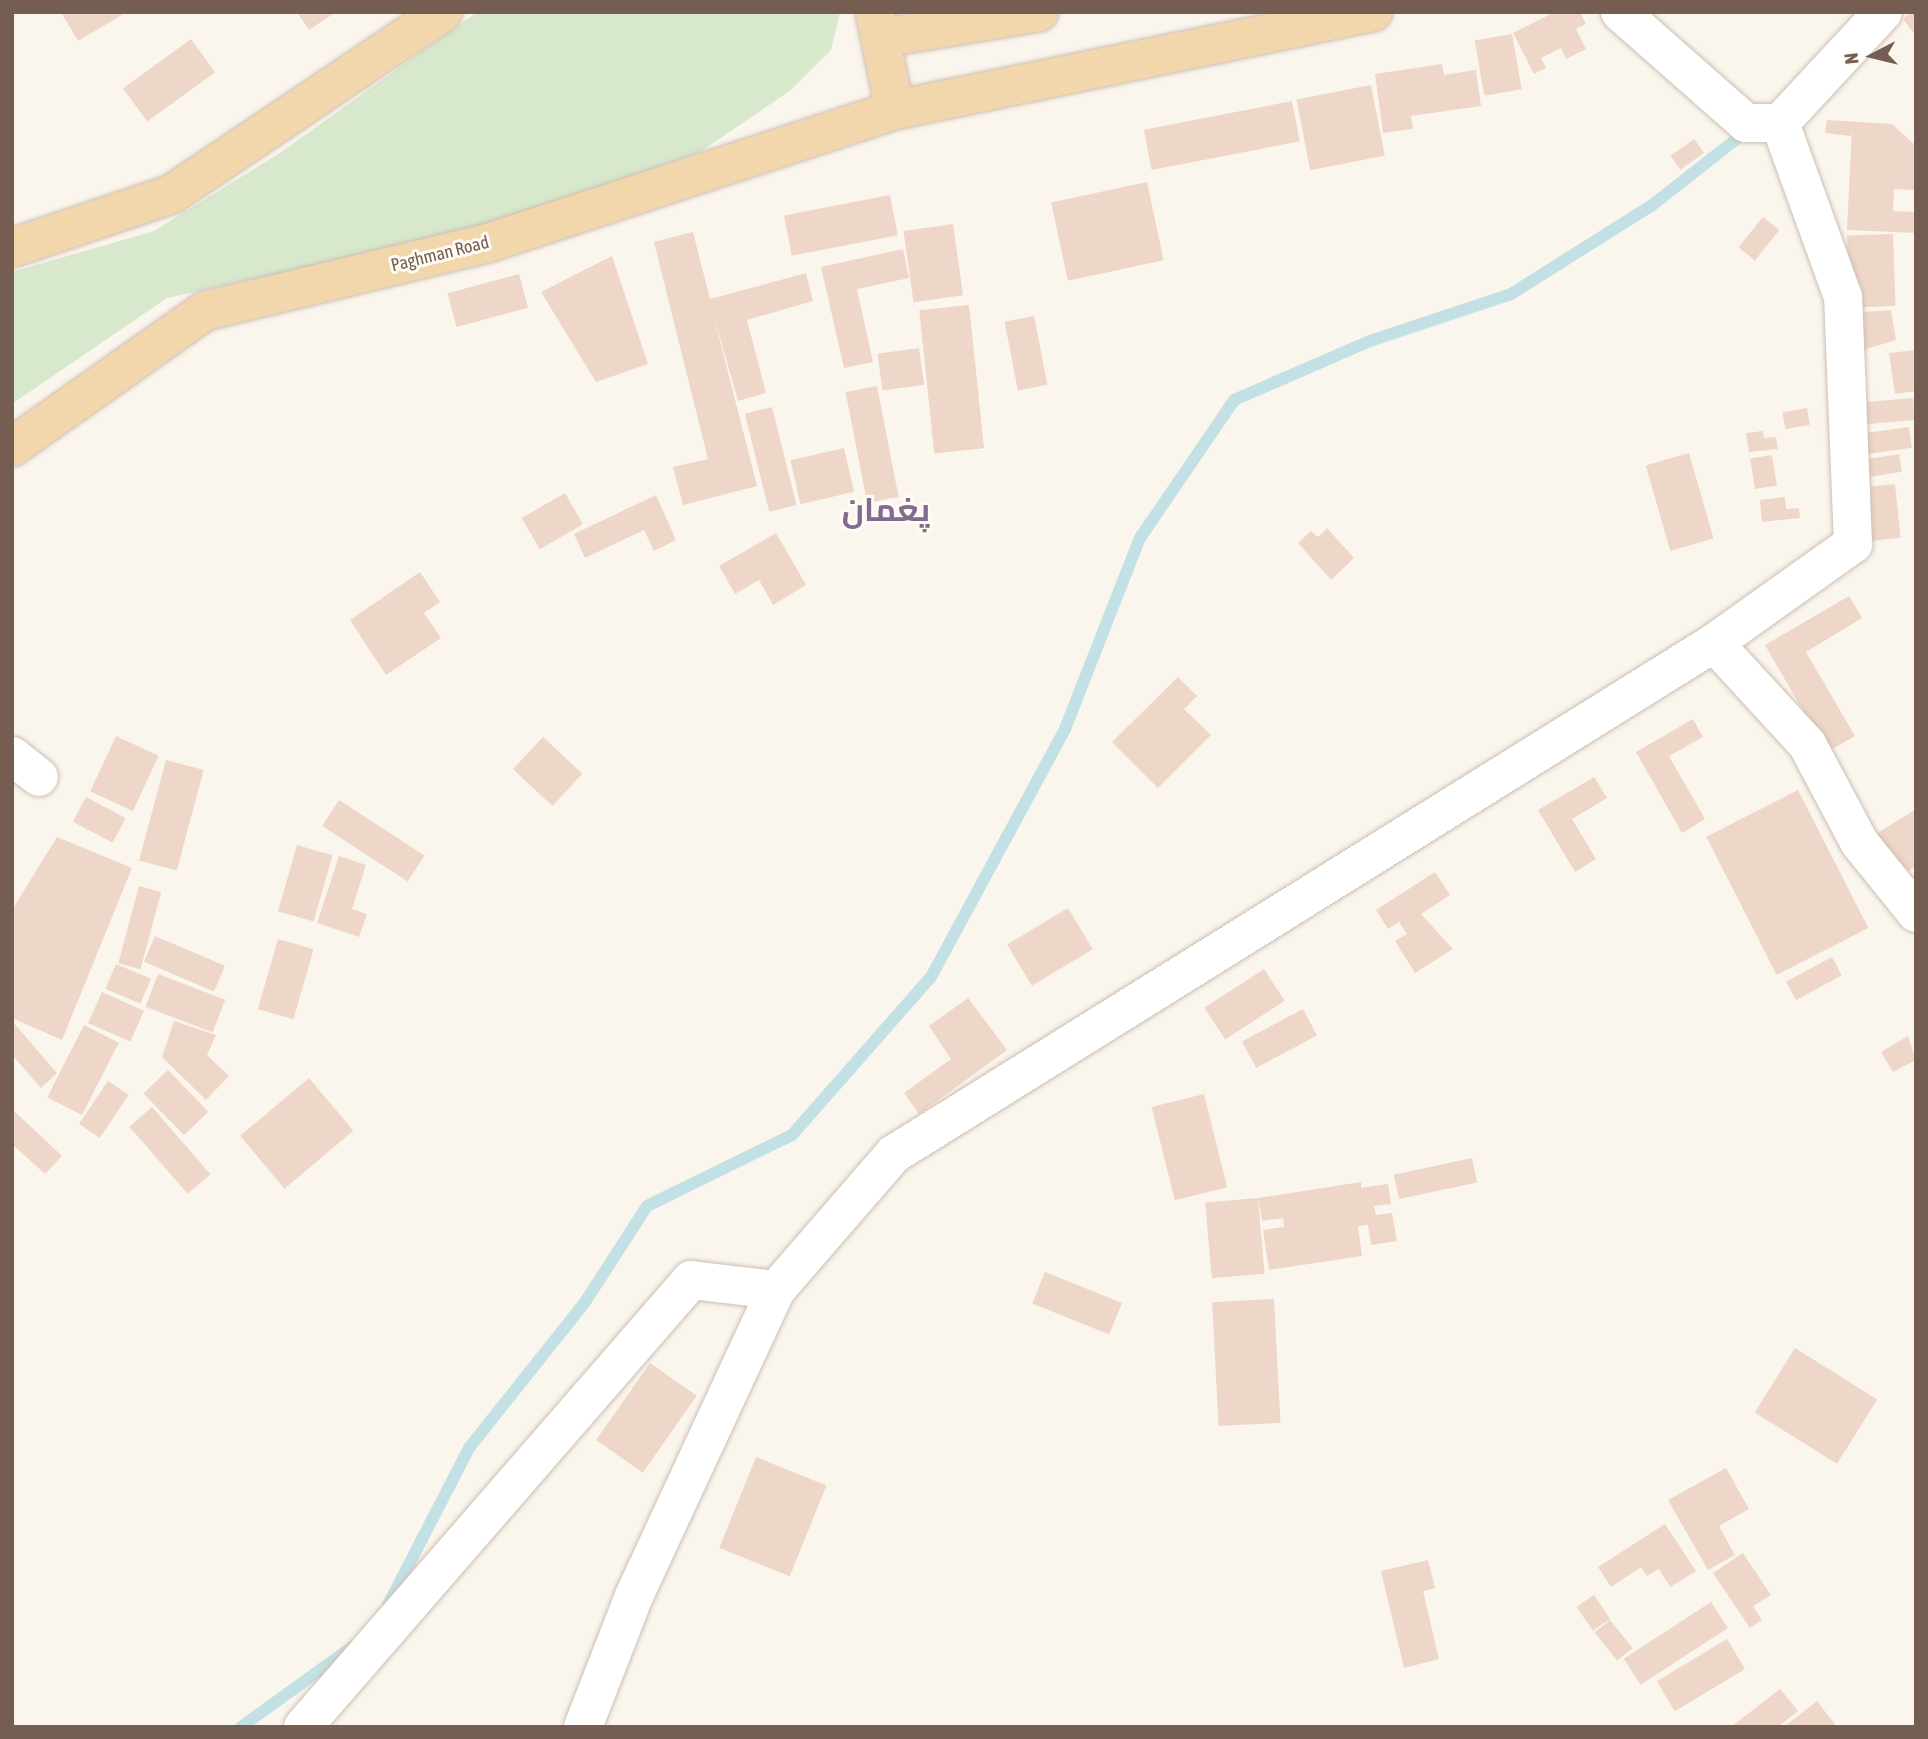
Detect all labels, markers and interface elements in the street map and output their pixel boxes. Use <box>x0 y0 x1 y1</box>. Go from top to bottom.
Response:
north arrow <box>1837 21 1907 91</box>
text: N <box>1840 52 1863 65</box>
street label: Paghman Road <box>389 231 491 277</box>
district label: پغمان <box>842 491 930 529</box>

